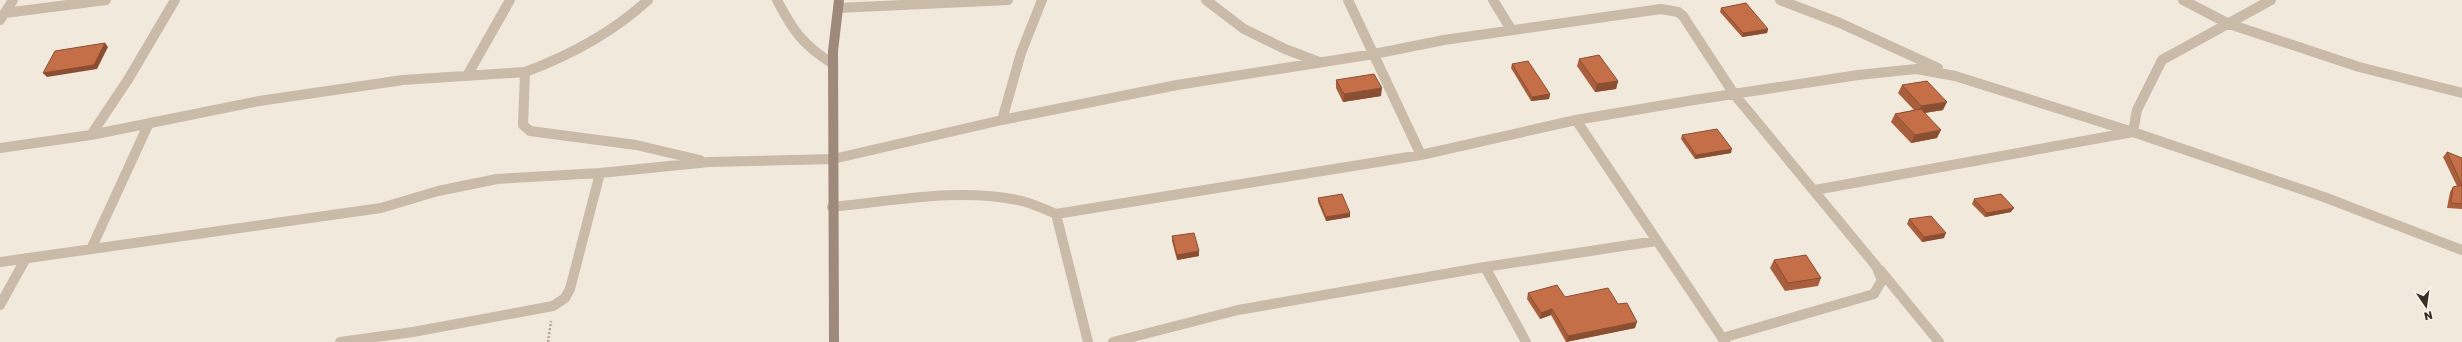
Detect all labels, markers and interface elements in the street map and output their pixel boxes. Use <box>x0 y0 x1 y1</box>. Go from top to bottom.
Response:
north arrow <box>2406 286 2446 326</box>
text: N <box>2423 309 2434 324</box>

